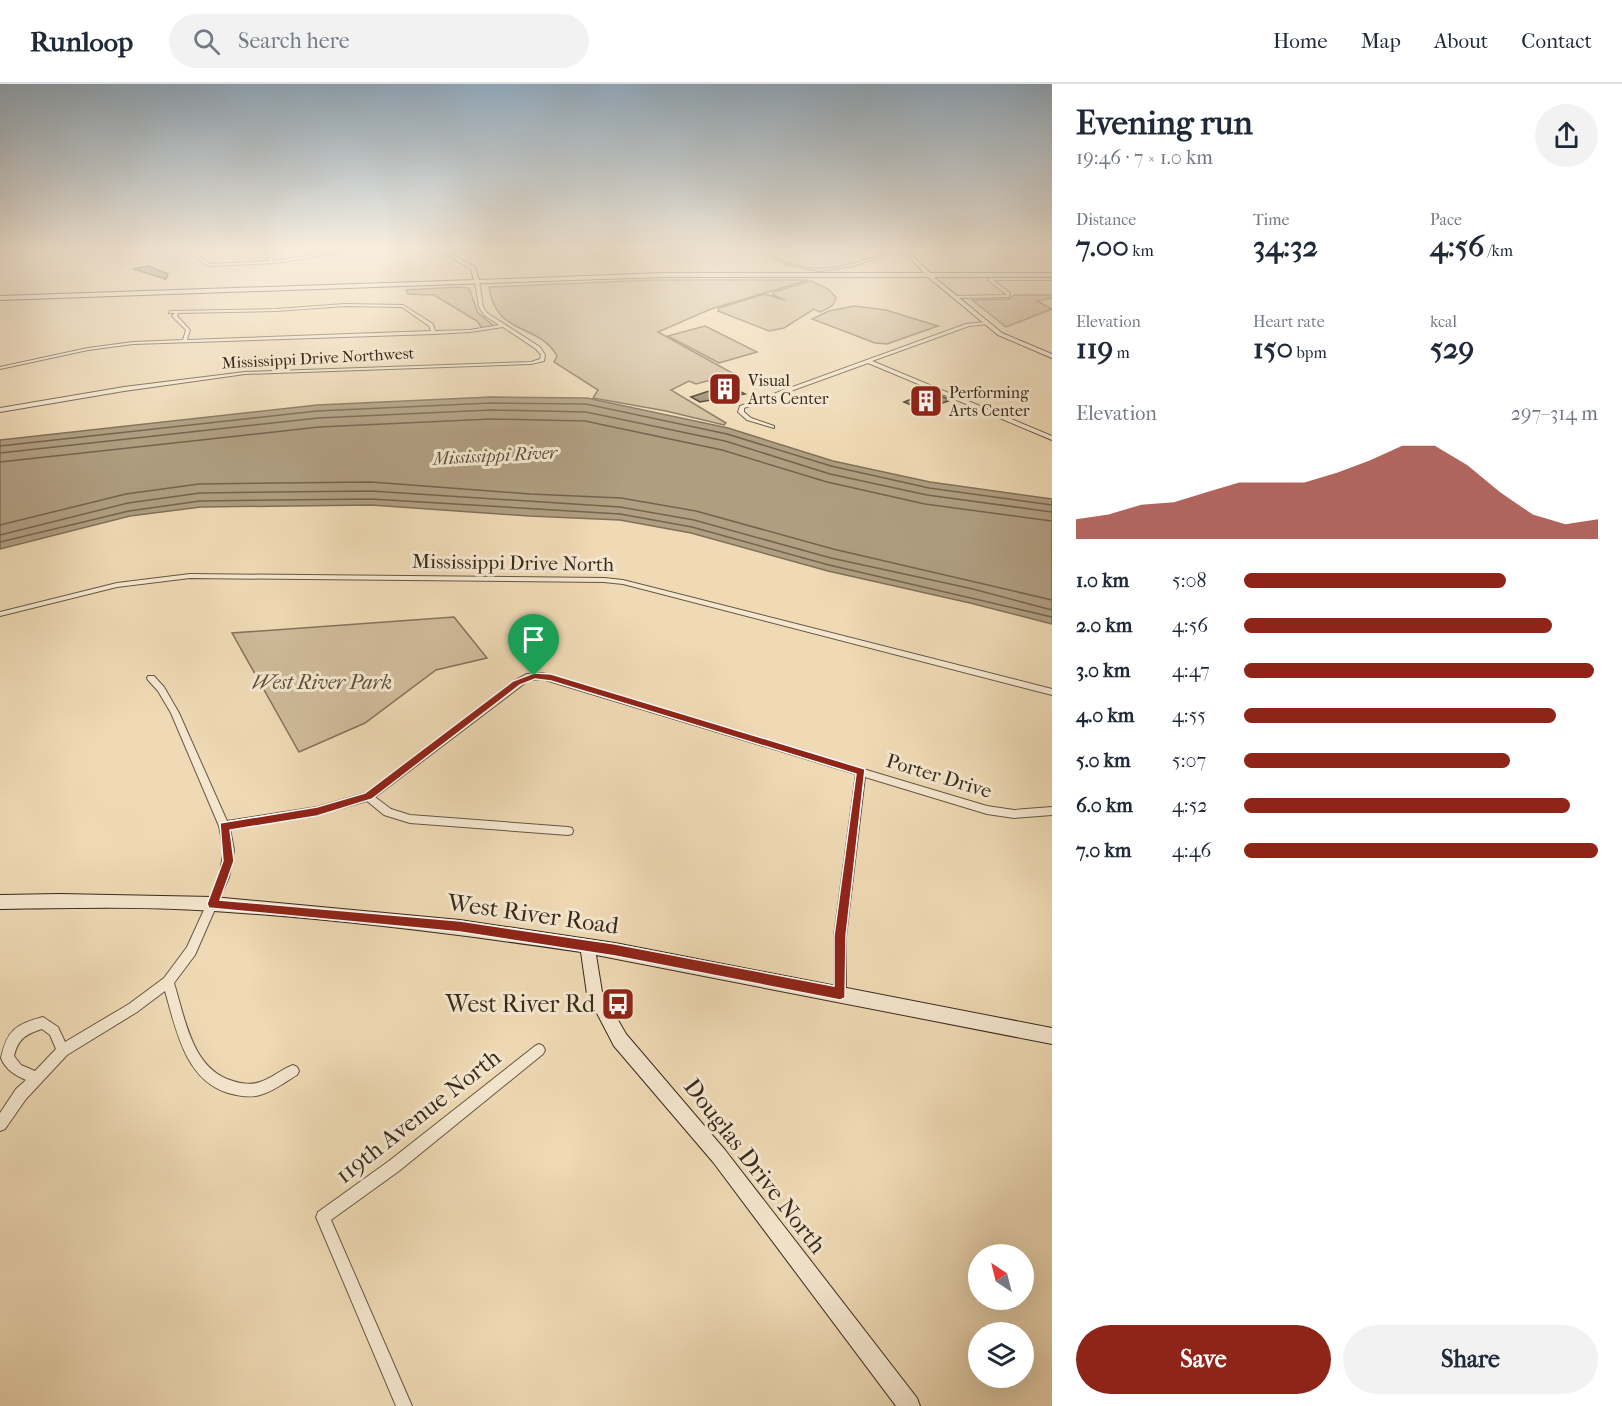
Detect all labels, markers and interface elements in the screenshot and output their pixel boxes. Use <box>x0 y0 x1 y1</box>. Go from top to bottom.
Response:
search box <box>169 14 589 68</box>
text: Runloop <box>30 25 133 58</box>
icon: search <box>190 25 223 58</box>
text: Search here <box>238 28 350 54</box>
text: Home <box>1273 29 1328 53</box>
text: Map <box>1361 29 1401 53</box>
text: About <box>1434 29 1488 53</box>
text: Contact <box>1521 29 1592 53</box>
text: Evening run <box>1076 104 1253 143</box>
button: share <box>1535 104 1598 167</box>
text: 19:46 · 7 × 1.0 km <box>1076 146 1213 169</box>
text: Distance <box>1076 210 1136 229</box>
text: Time <box>1253 210 1289 229</box>
text: Pace <box>1430 210 1462 229</box>
text: 7.00 <box>1076 229 1129 264</box>
text: 34:32 <box>1253 229 1318 264</box>
text: 4:56 <box>1430 229 1484 264</box>
text: km <box>1129 241 1154 260</box>
text: /km <box>1484 241 1513 260</box>
text: Elevation <box>1076 312 1141 331</box>
text: Heart rate <box>1253 312 1325 331</box>
text: kcal <box>1430 312 1457 331</box>
text: 119 <box>1076 331 1113 366</box>
text: 150 <box>1253 331 1293 366</box>
text: 529 <box>1430 331 1474 366</box>
street label: Mississippi Drive Northwest <box>221 343 415 373</box>
text: m <box>1113 343 1130 362</box>
text: bpm <box>1293 343 1327 362</box>
building icon: Visual Arts Center <box>707 371 743 407</box>
place label: Visual Arts Center <box>747 371 829 408</box>
building icon: Performing Arts Center <box>908 383 944 419</box>
place label: Performing Arts Center <box>948 383 1030 420</box>
text: Elevation <box>1076 402 1157 425</box>
text: 297–314 m <box>1511 402 1598 425</box>
water label: Mississippi River <box>430 442 559 470</box>
street label: Mississippi Drive North <box>412 550 615 576</box>
text: 1.0 km <box>1076 569 1129 592</box>
text: 5:08 <box>1172 569 1207 592</box>
pin <box>508 614 559 676</box>
text: 2.0 km <box>1076 614 1132 637</box>
text: 4:56 <box>1172 614 1208 637</box>
icon: arrive <box>517 623 550 656</box>
text: 3.0 km <box>1076 659 1130 682</box>
text: 4:47 <box>1172 659 1210 682</box>
park label: West River Park <box>252 671 392 694</box>
text: 4.0 km <box>1076 704 1134 727</box>
text: 4:55 <box>1172 704 1206 727</box>
street label: Porter Drive <box>884 749 995 803</box>
text: 5.0 km <box>1076 749 1131 772</box>
text: 5:07 <box>1172 749 1206 772</box>
text: 6.0 km <box>1076 794 1133 817</box>
text: 4:52 <box>1172 794 1208 817</box>
text: 7.0 km <box>1076 839 1131 862</box>
text: 4:46 <box>1172 839 1211 862</box>
street label: West River Road <box>445 888 621 940</box>
bus stop icon: West River Rd <box>600 986 636 1022</box>
place label: West River Rd <box>444 990 596 1018</box>
street label: 119th Avenue North <box>330 1043 506 1189</box>
street label: Douglas Drive North <box>678 1073 832 1259</box>
north arrow <box>968 1244 1034 1310</box>
map controls <box>968 1244 1034 1388</box>
button: layers <box>968 1322 1034 1388</box>
button: Save <box>1076 1325 1331 1394</box>
button: Share <box>1343 1325 1598 1394</box>

